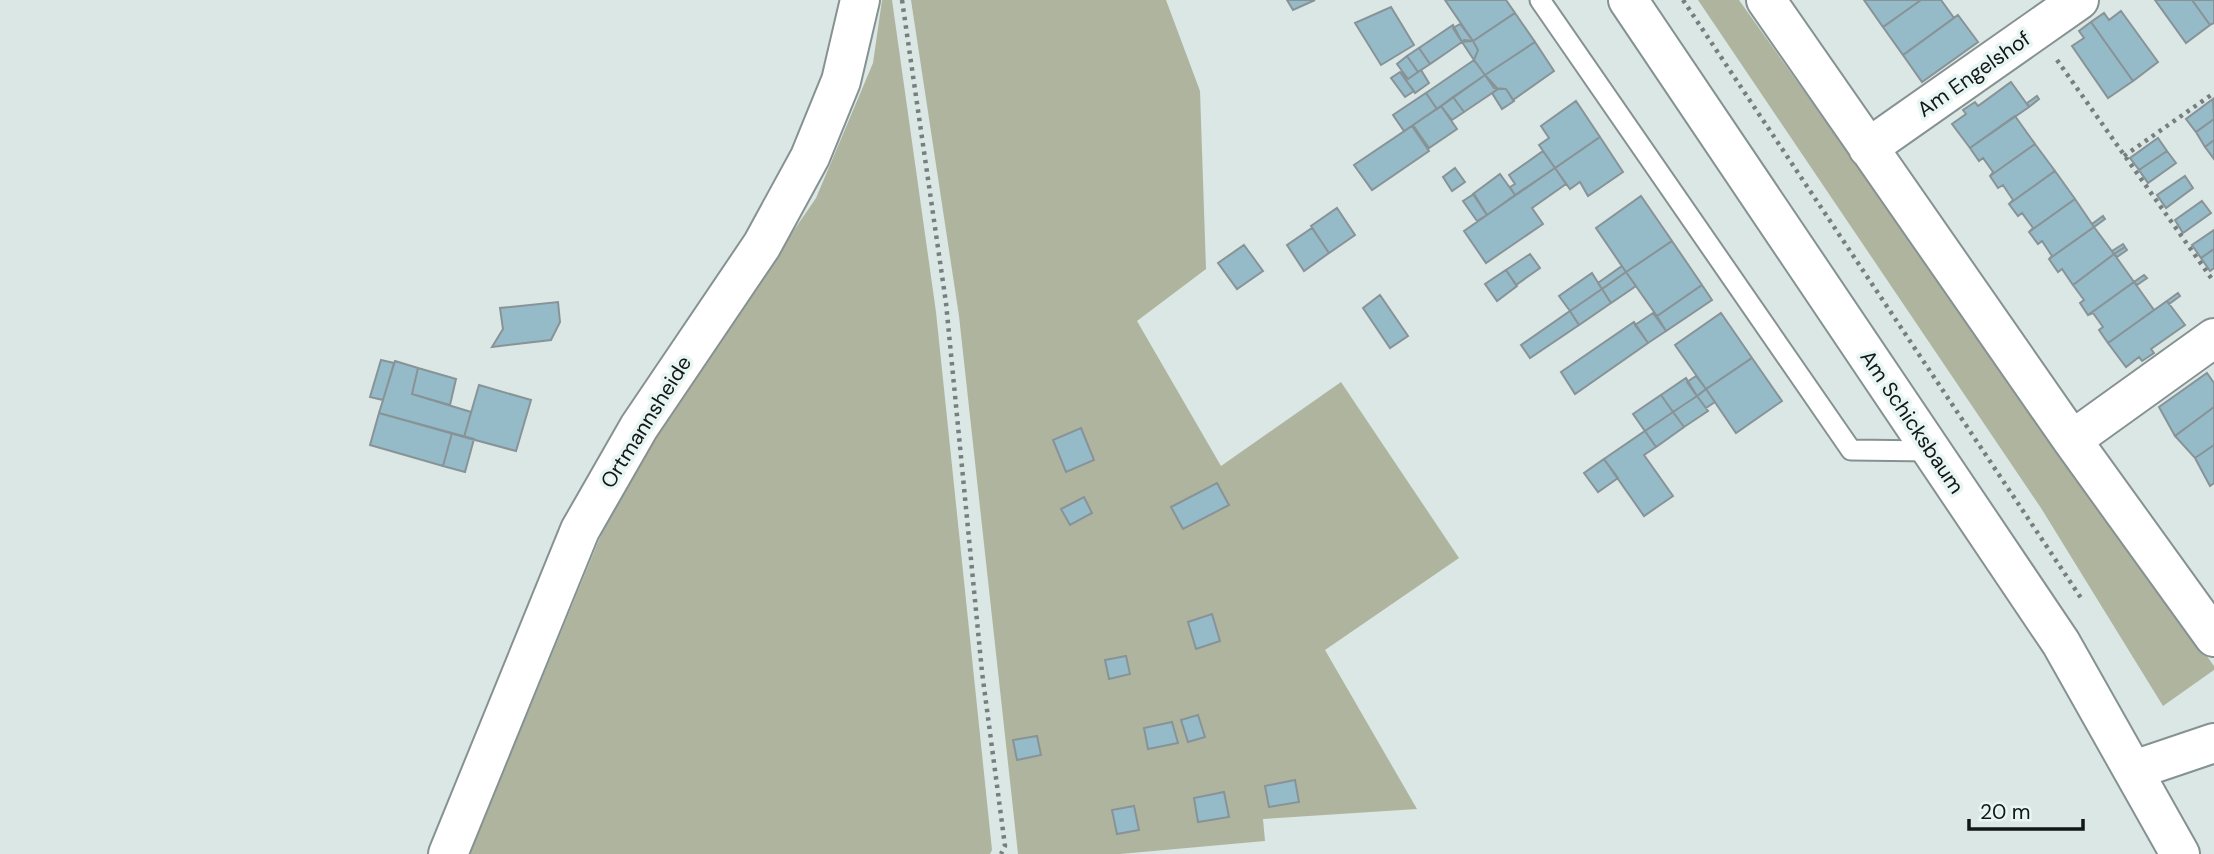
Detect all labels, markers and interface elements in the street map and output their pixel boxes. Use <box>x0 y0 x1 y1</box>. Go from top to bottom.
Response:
street label: Am Engelshof <box>1912 25 2036 123</box>
street label: Am Schicksbaum <box>1854 345 1970 499</box>
street label: Ortmannsheide <box>594 350 698 494</box>
scale bar <box>1969 788 2083 832</box>
text: 20 m <box>1980 798 2031 826</box>

